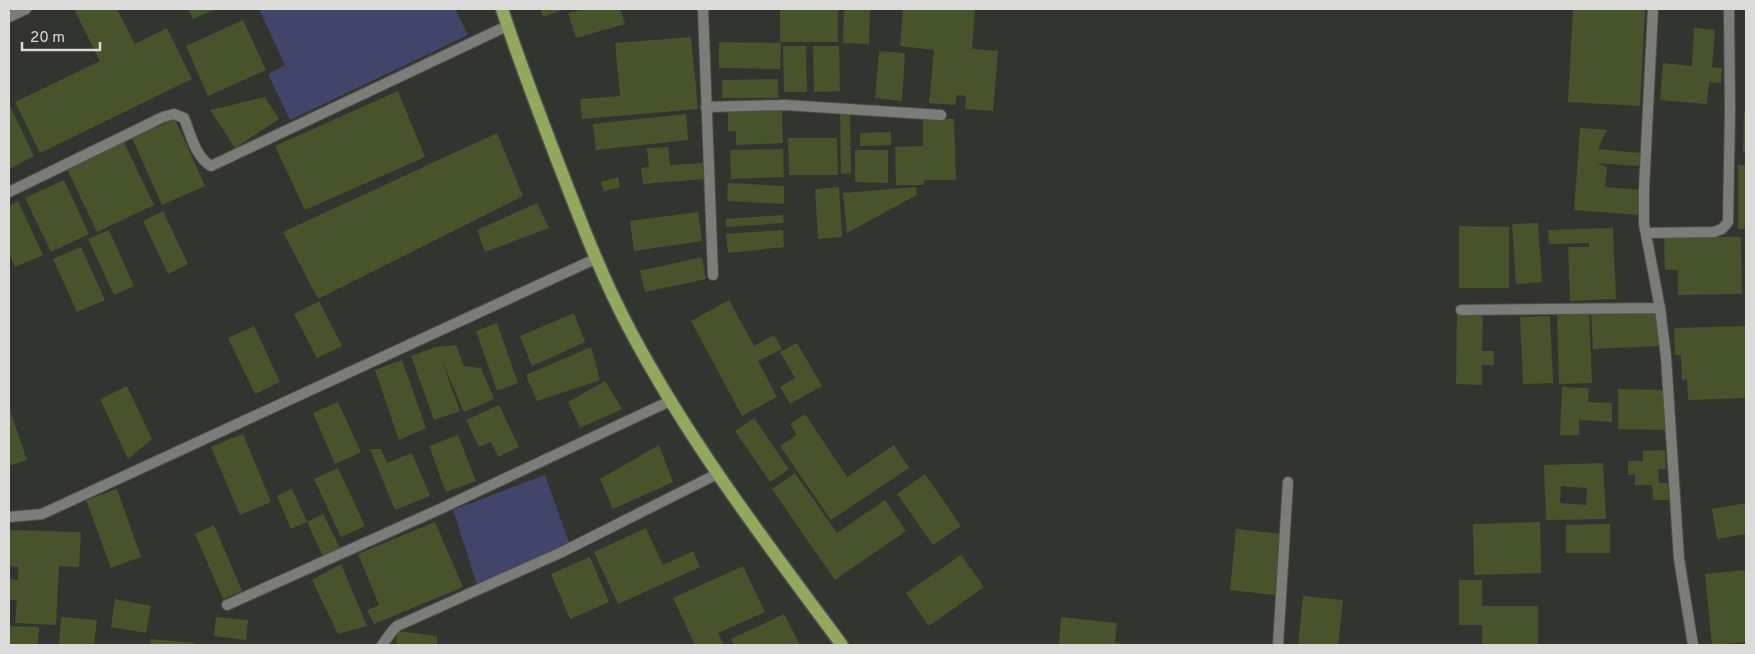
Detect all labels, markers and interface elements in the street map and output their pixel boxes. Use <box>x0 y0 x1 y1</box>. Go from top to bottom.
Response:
scale bar <box>22 20 100 52</box>
text: 20 m <box>30 29 65 48</box>

